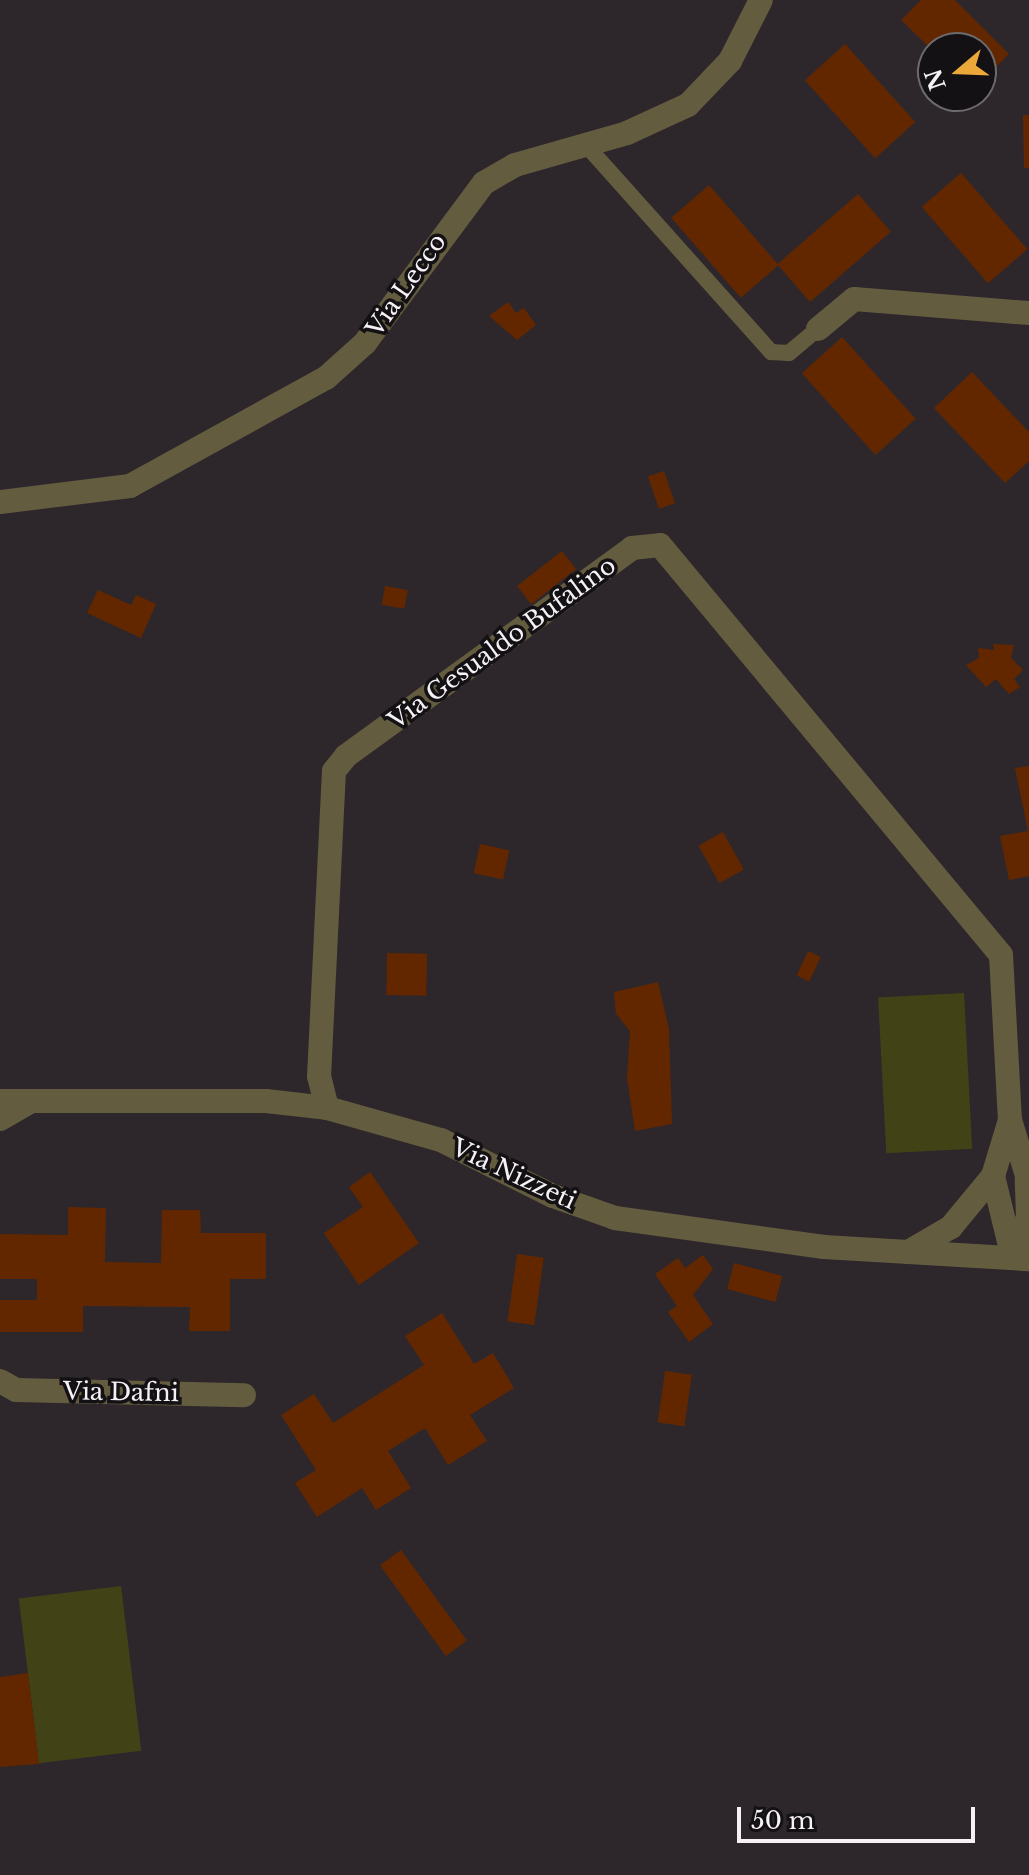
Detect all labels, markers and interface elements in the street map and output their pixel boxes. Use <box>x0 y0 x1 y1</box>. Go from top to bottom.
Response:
north arrow <box>917 32 997 112</box>
text: N <box>920 65 952 94</box>
street label: Via Lecco <box>360 228 452 342</box>
street label: Via Gesualdo Bufalino <box>383 551 621 735</box>
street label: Via Nizzeti <box>447 1133 581 1215</box>
street label: Via Dafni <box>63 1377 179 1407</box>
scale bar <box>741 1791 979 1841</box>
text: 50 m <box>751 1806 814 1835</box>

